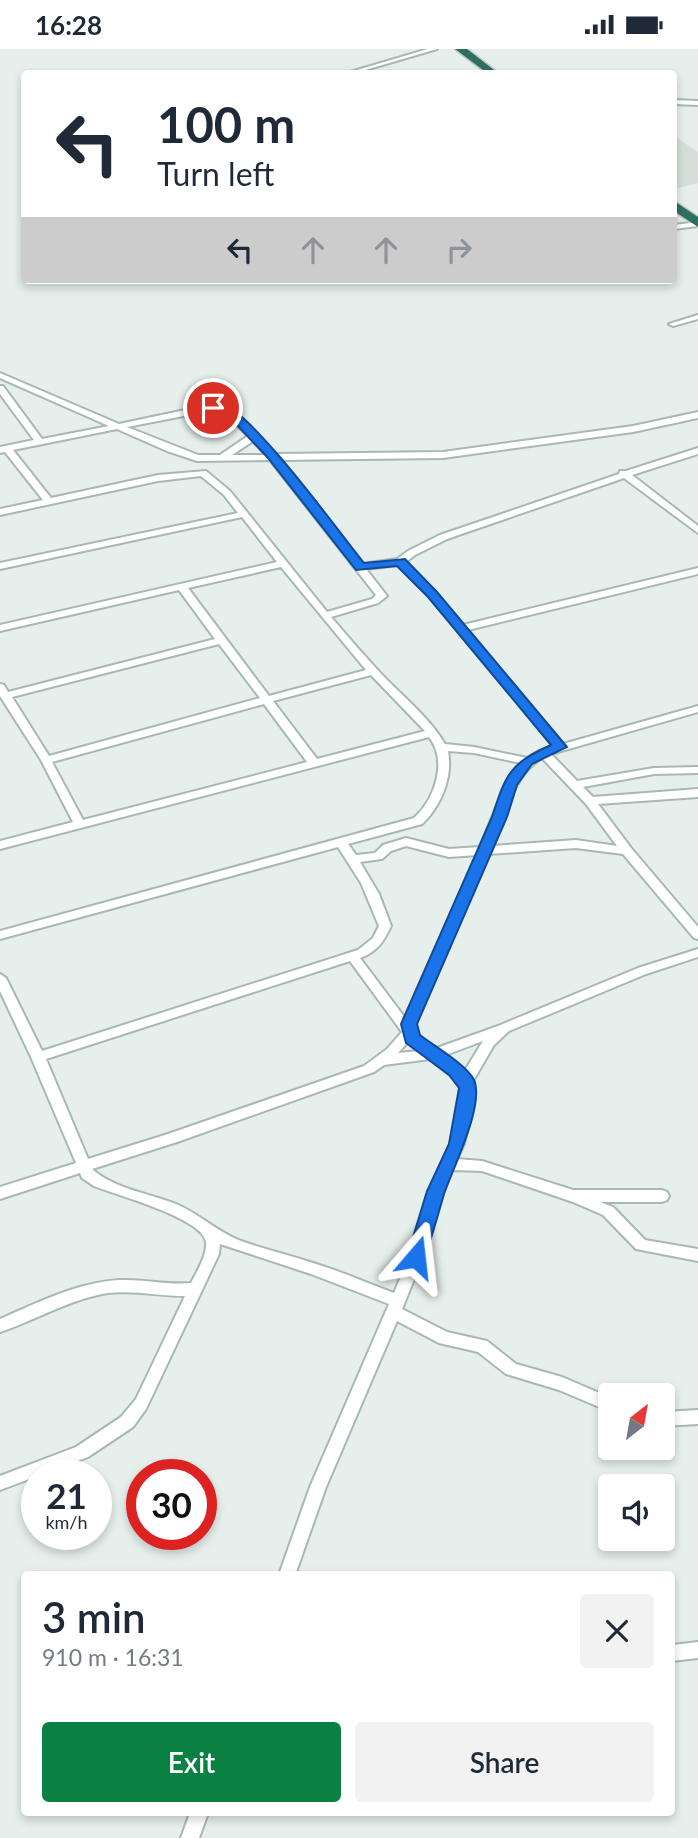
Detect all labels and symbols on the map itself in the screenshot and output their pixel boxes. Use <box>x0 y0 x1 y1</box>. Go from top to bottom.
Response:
pin <box>183 378 243 438</box>
position arrow <box>379 1220 453 1294</box>
north arrow <box>598 1383 676 1459</box>
speed limit sign: 30 <box>126 1459 217 1550</box>

